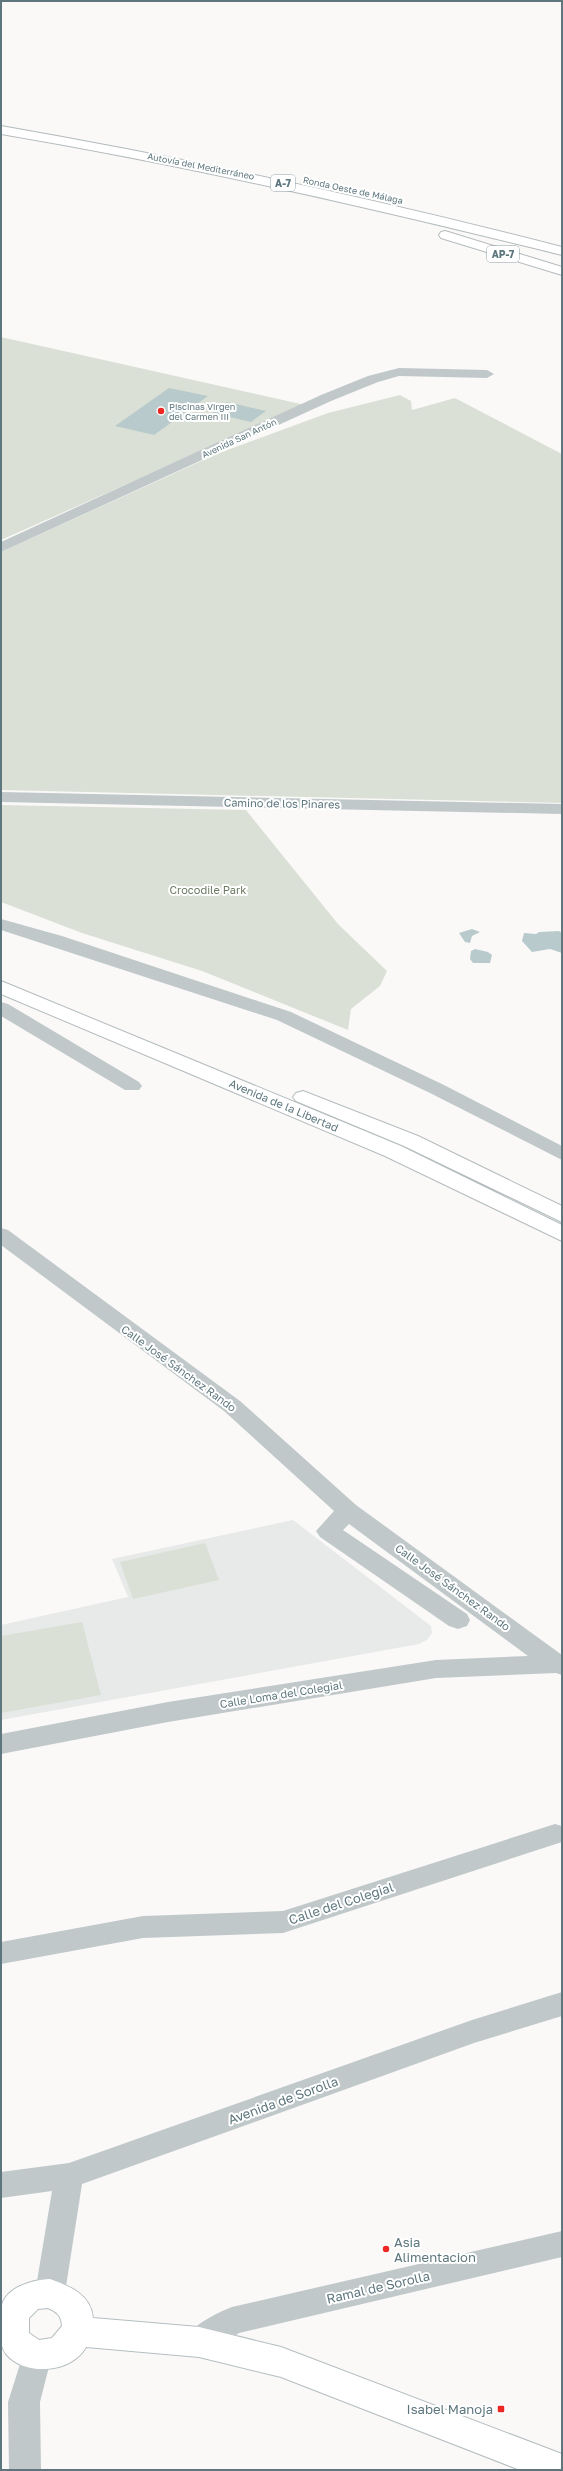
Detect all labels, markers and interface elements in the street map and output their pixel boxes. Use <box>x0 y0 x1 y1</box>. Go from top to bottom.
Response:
street label: Autovía del Mediterráneo <box>147 150 255 182</box>
street label: Ronda Oeste de Málaga <box>302 174 404 206</box>
road number: A-7 <box>271 175 295 191</box>
road number: AP-7 <box>487 246 519 262</box>
place label: Piscinas Virgen del Carmen III <box>169 401 235 422</box>
marker: Piscinas Virgen del Carmen III <box>156 406 166 416</box>
street label: Avenida San Antón <box>200 416 278 460</box>
street label: Camino de los Pinares <box>224 795 341 811</box>
park label: Crocodile Park <box>170 883 246 896</box>
street label: Avenida de la Libertad <box>228 1076 340 1134</box>
street label: Calle José Sánchez Rando <box>119 1322 239 1414</box>
street label: Calle José Sánchez Rando <box>393 1541 513 1633</box>
street label: Calle Loma del Colegial <box>219 1678 344 1710</box>
street label: Calle del Colegial <box>287 1879 395 1927</box>
street label: Avenida de Sorolla <box>226 2073 340 2127</box>
place label: Asia Alimentacion <box>394 2234 476 2265</box>
marker: Asia Alimentacion <box>381 2244 391 2254</box>
street label: Ramal de Sorolla <box>325 2267 431 2307</box>
place label: Isabel Manoja <box>407 2401 493 2417</box>
marker: Isabel Manoja <box>496 2404 506 2414</box>

